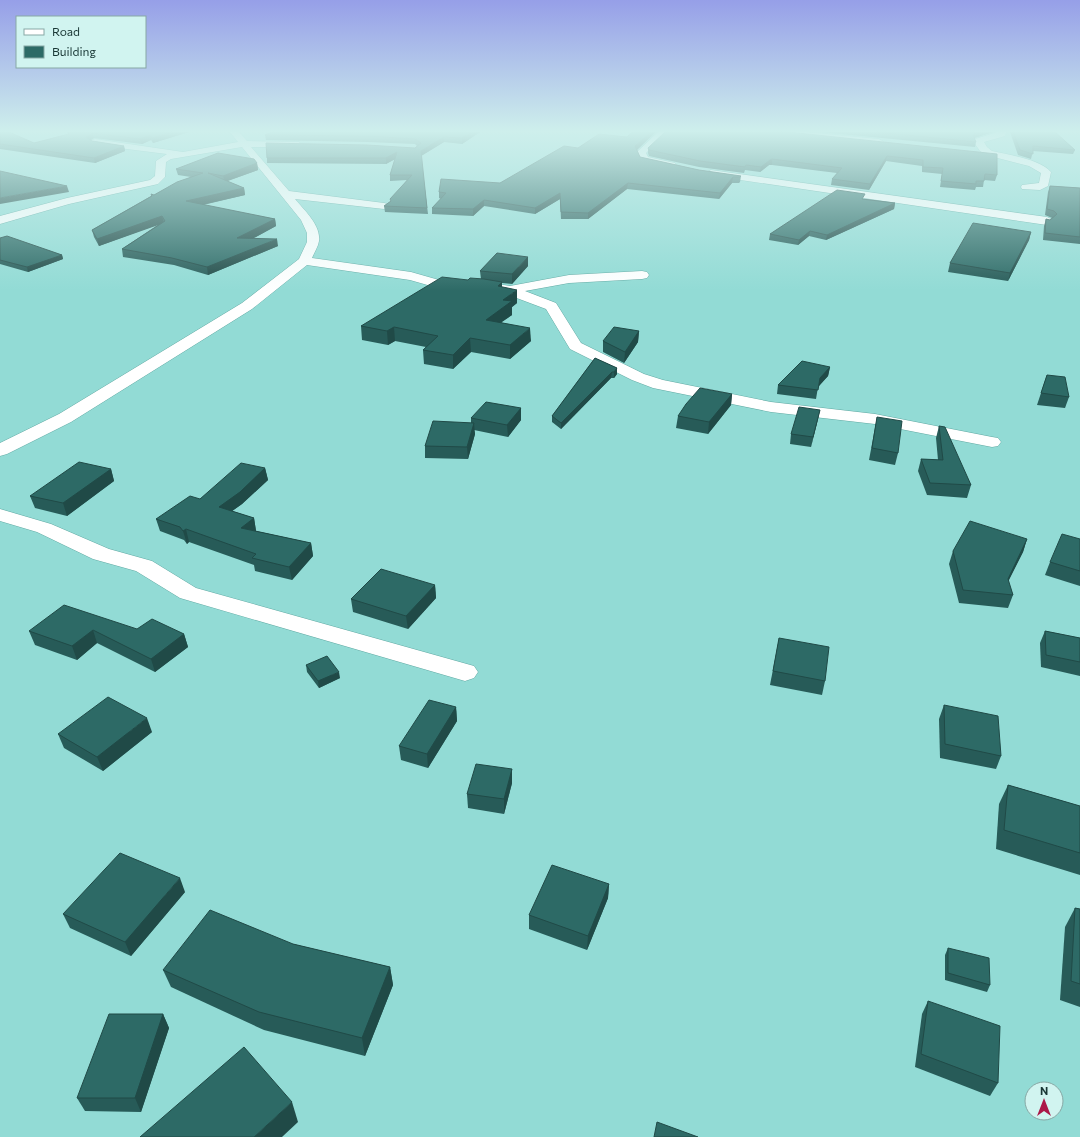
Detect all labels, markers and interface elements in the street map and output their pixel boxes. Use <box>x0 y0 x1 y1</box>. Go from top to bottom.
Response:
legend <box>16 16 146 68</box>
text: Road <box>52 24 80 38</box>
text: Building <box>52 44 96 58</box>
north arrow <box>1024 1081 1064 1121</box>
text: N <box>1040 1084 1048 1097</box>

